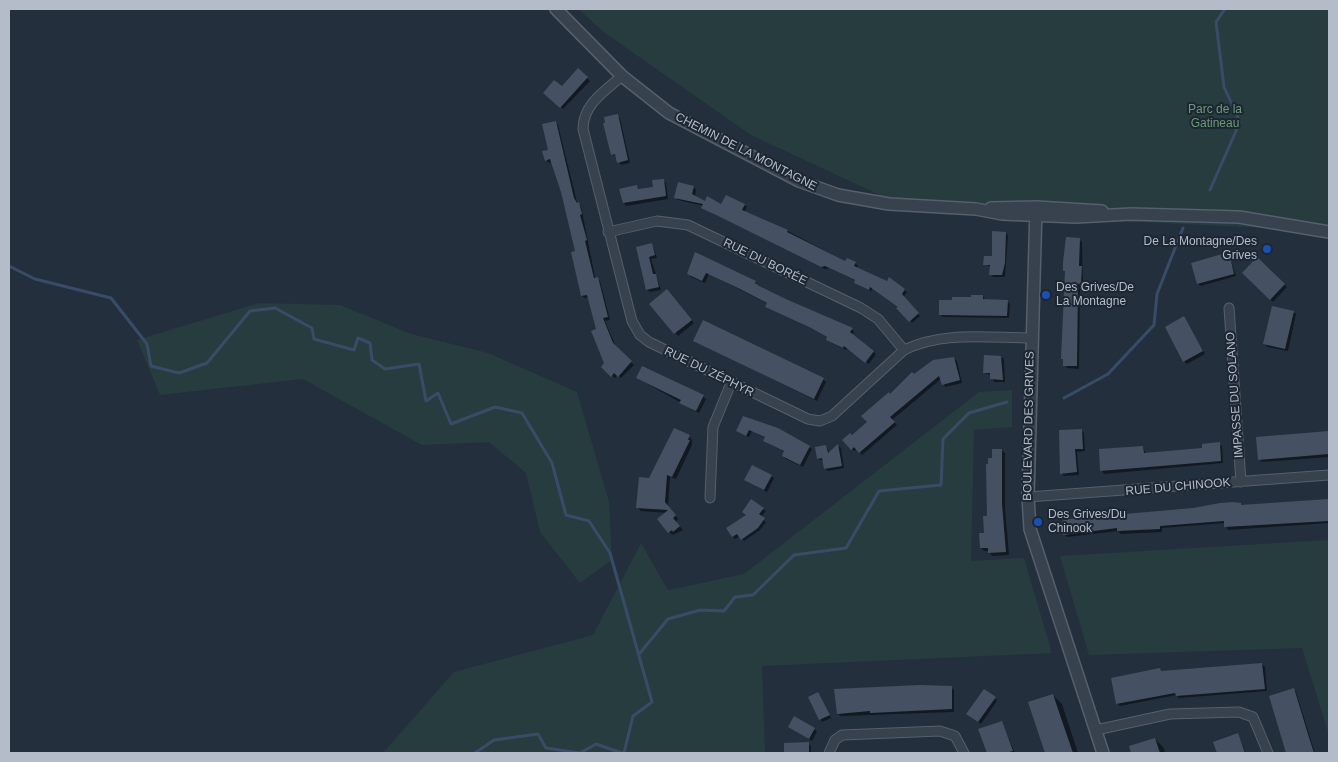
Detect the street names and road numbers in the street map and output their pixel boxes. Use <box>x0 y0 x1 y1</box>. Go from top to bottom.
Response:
street label: CHEMIN DE LA MONTAGNE <box>673 110 819 194</box>
street label: RUE DU BORÉE <box>721 236 809 288</box>
street label: IMPASSE DU SOLANO <box>1223 331 1247 459</box>
street label: RUE DU ZÉPHYR <box>662 344 756 400</box>
street label: BOULEVARD DES GRIVES <box>1020 351 1038 501</box>
street label: RUE DU CHINOOK <box>1125 475 1231 499</box>

